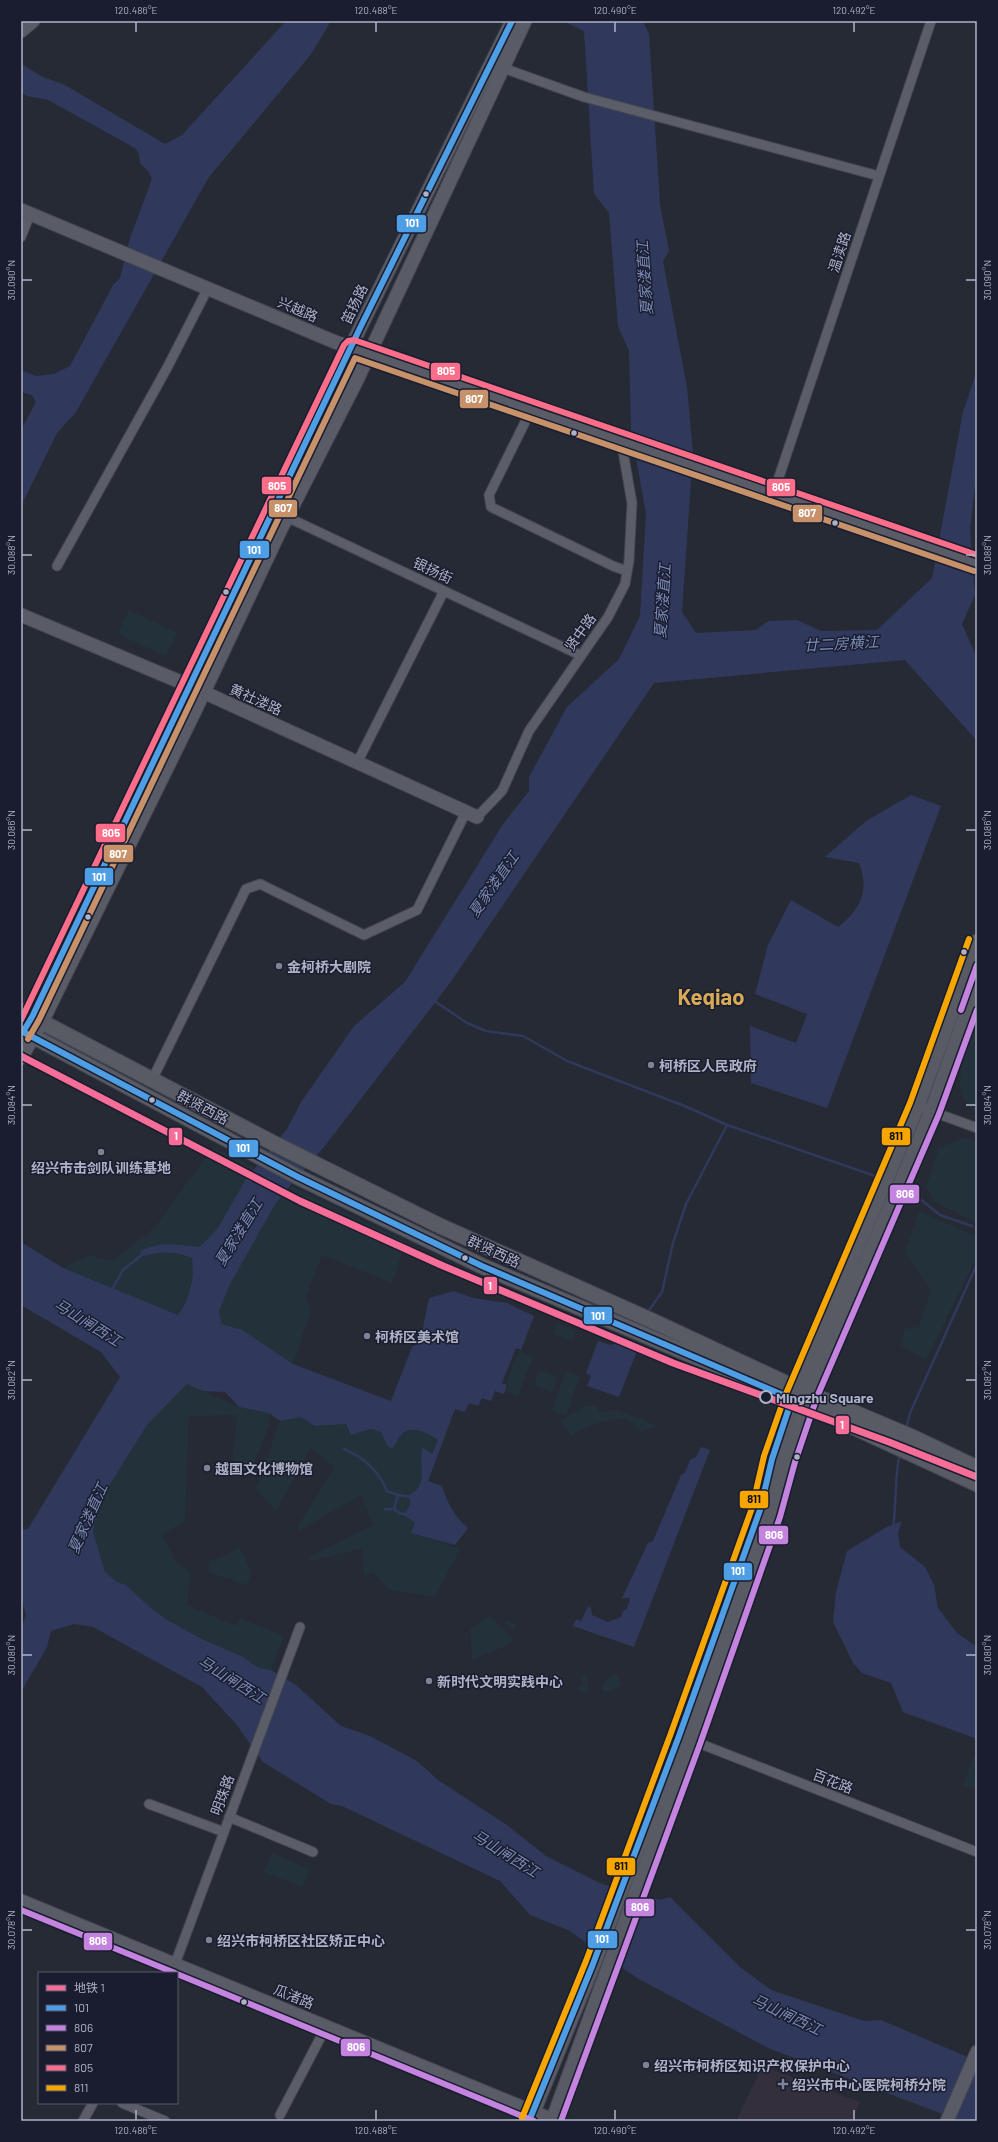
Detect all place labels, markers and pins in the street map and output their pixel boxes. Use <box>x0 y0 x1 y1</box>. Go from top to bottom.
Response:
unlabelled marker <box>421 189 431 199</box>
unlabelled marker <box>569 428 579 438</box>
unlabelled marker <box>830 518 840 528</box>
unlabelled marker <box>221 587 231 597</box>
unlabelled marker <box>83 912 93 922</box>
unlabelled marker <box>959 947 969 957</box>
place label: 金柯桥大剧院 <box>287 958 371 975</box>
marker: 金柯桥大剧院 <box>274 961 284 971</box>
place label: 柯桥区人民政府 <box>659 1057 757 1074</box>
marker: 柯桥区人民政府 <box>646 1060 656 1070</box>
unlabelled marker <box>147 1095 157 1105</box>
marker: 绍兴市击剑队训练基地 <box>96 1147 106 1157</box>
place label: 绍兴市击剑队训练基地 <box>31 1159 171 1176</box>
unlabelled marker <box>460 1253 470 1263</box>
place label: 柯桥区美术馆 <box>375 1328 459 1345</box>
marker: 柯桥区美术馆 <box>362 1331 372 1341</box>
place label: Mingzhu Square <box>776 1389 874 1406</box>
marker: Mingzhu Square <box>759 1390 773 1404</box>
unlabelled marker <box>792 1452 802 1462</box>
place label: 越国文化博物馆 <box>215 1460 313 1477</box>
marker: 越国文化博物馆 <box>202 1463 212 1473</box>
place label: 新时代文明实践中心 <box>437 1673 563 1690</box>
marker: 新时代文明实践中心 <box>424 1676 434 1686</box>
place label: 绍兴市柯桥区社区矫正中心 <box>217 1932 385 1949</box>
marker: 绍兴市柯桥区社区矫正中心 <box>204 1935 214 1945</box>
unlabelled marker <box>239 1997 249 2007</box>
place label: 绍兴市柯桥区知识产权保护中心 <box>654 2057 850 2074</box>
marker: 绍兴市柯桥区知识产权保护中心 <box>641 2060 651 2070</box>
place label: 绍兴市中心医院柯桥分院 <box>792 2076 946 2093</box>
marker: 绍兴市中心医院柯桥分院 <box>777 2078 789 2090</box>

